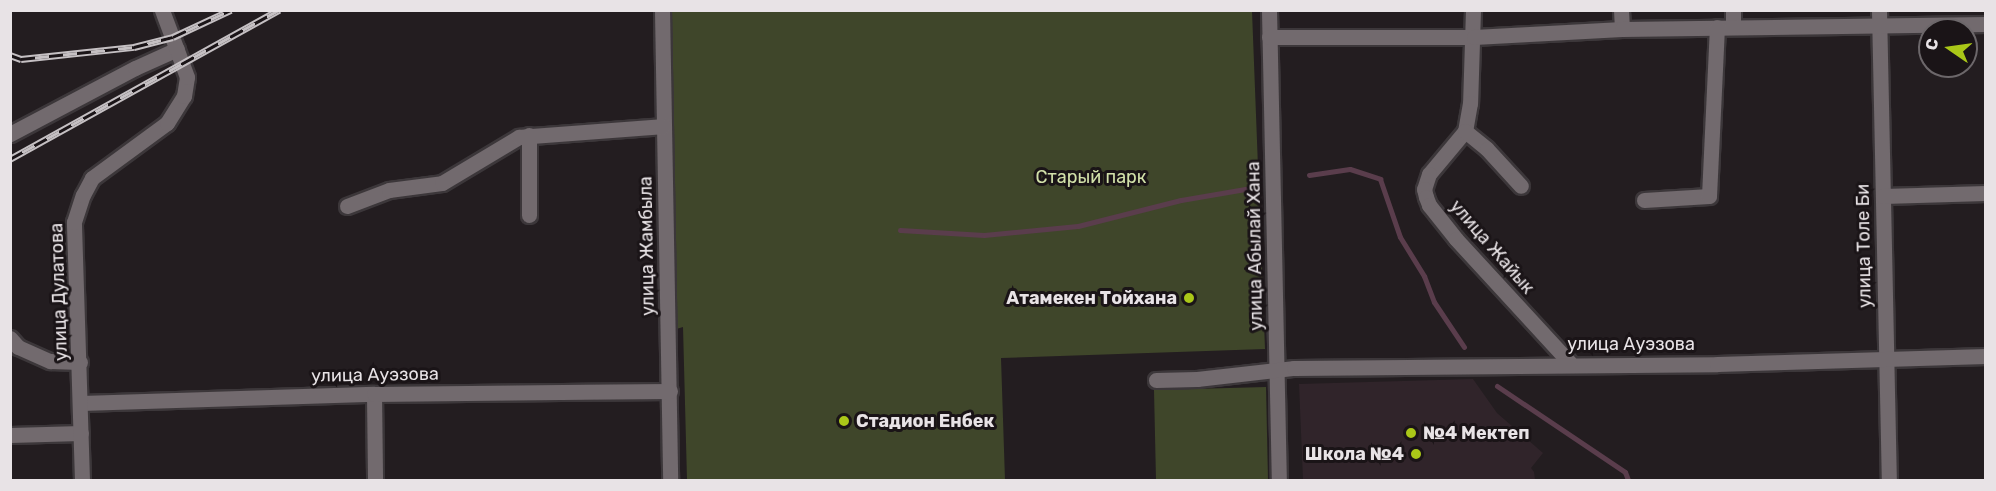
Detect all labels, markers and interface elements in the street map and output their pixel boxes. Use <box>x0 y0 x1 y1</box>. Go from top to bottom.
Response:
north arrow <box>1918 18 1978 78</box>
text: С <box>1921 37 1942 52</box>
street label: улица Абылай Хана <box>1243 161 1267 331</box>
park label: Старый парк <box>1036 166 1146 188</box>
street label: улица Жамбыла <box>635 176 659 316</box>
street label: улица Толе Би <box>1852 184 1876 308</box>
street label: улица Жайык <box>1445 196 1539 298</box>
street label: улица Дулатова <box>46 223 72 361</box>
place label: Атамекен Тойхана <box>1006 287 1177 309</box>
marker: Атамекен Тойхана <box>1182 291 1196 305</box>
street label: улица Ауэзова <box>1567 333 1695 355</box>
street label: улица Ауэзова <box>311 363 439 387</box>
place label: Стадион Енбек <box>856 410 994 432</box>
marker: Стадион Енбек <box>837 414 851 428</box>
place label: №4 Мектеп <box>1423 422 1530 444</box>
marker: №4 Мектеп <box>1404 426 1418 440</box>
place label: Школа №4 <box>1305 443 1404 465</box>
marker: Школа №4 <box>1409 447 1423 461</box>

